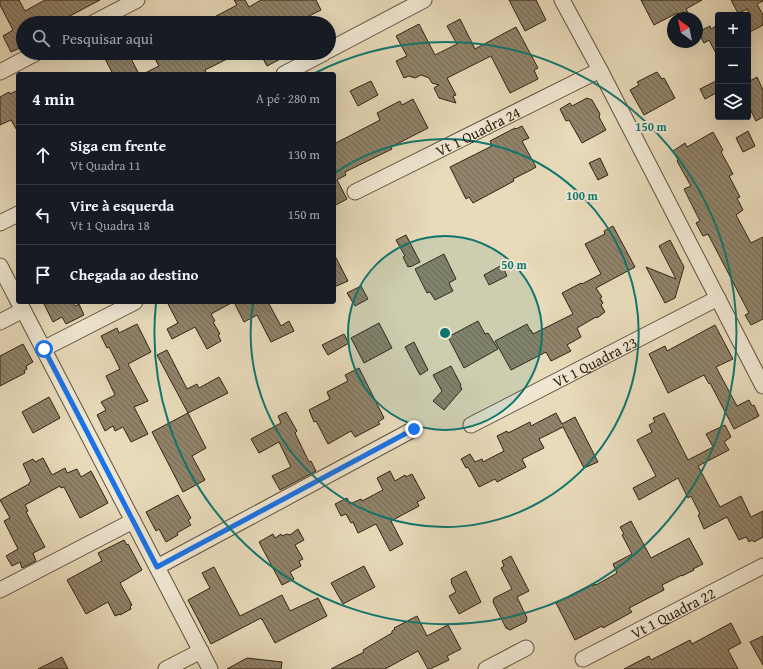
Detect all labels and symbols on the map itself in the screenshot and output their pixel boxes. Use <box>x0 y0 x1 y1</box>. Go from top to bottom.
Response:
north arrow <box>667 12 703 48</box>
street label: Vt 1 Quadra 24 <box>432 101 524 161</box>
text: 150 m <box>635 118 668 135</box>
text: 100 m <box>566 187 599 204</box>
text: 50 m <box>501 256 527 273</box>
centre of rings <box>438 326 452 340</box>
street label: Vt 1 Quadra 23 <box>549 331 640 392</box>
route start <box>35 340 53 358</box>
route end <box>405 420 423 438</box>
street label: Vt 1 Quadra 22 <box>627 582 719 643</box>

